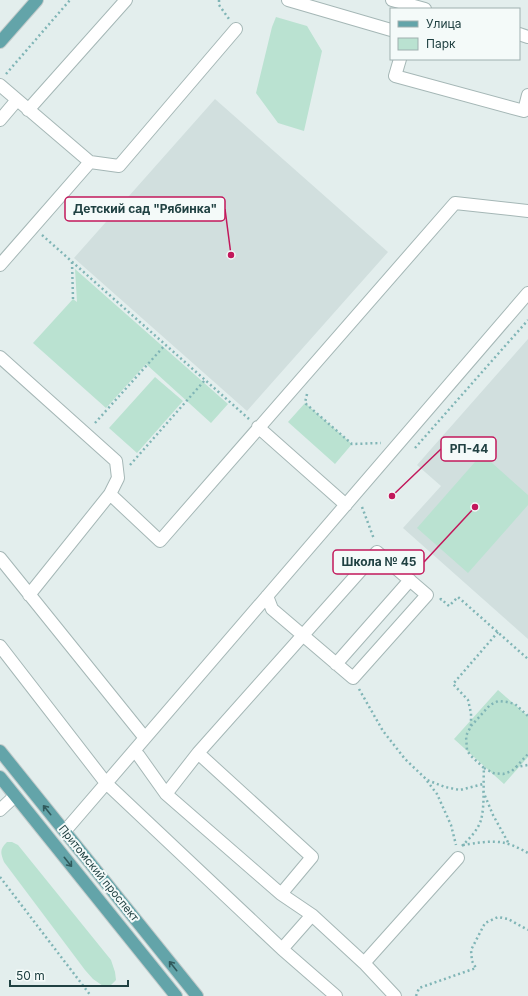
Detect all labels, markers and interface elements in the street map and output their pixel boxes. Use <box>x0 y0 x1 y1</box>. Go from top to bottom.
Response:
legend <box>390 8 520 60</box>
text: Улица <box>426 16 461 31</box>
text: Парк <box>426 36 456 51</box>
callout: Детский сад "Рябинка" <box>65 197 225 221</box>
text: Детский сад "Рябинка" <box>73 201 217 216</box>
callout: РП-44 <box>441 437 496 461</box>
text: РП-44 <box>450 441 488 456</box>
callout: Школа № 45 <box>333 550 424 574</box>
text: Школа № 45 <box>342 554 417 569</box>
one-way arrow <box>43 804 52 815</box>
street label: Притомский проспект <box>56 822 143 925</box>
one-way arrow <box>64 856 73 867</box>
one-way arrow <box>168 960 177 971</box>
scale bar <box>10 962 128 988</box>
text: 50 m <box>16 968 45 983</box>

